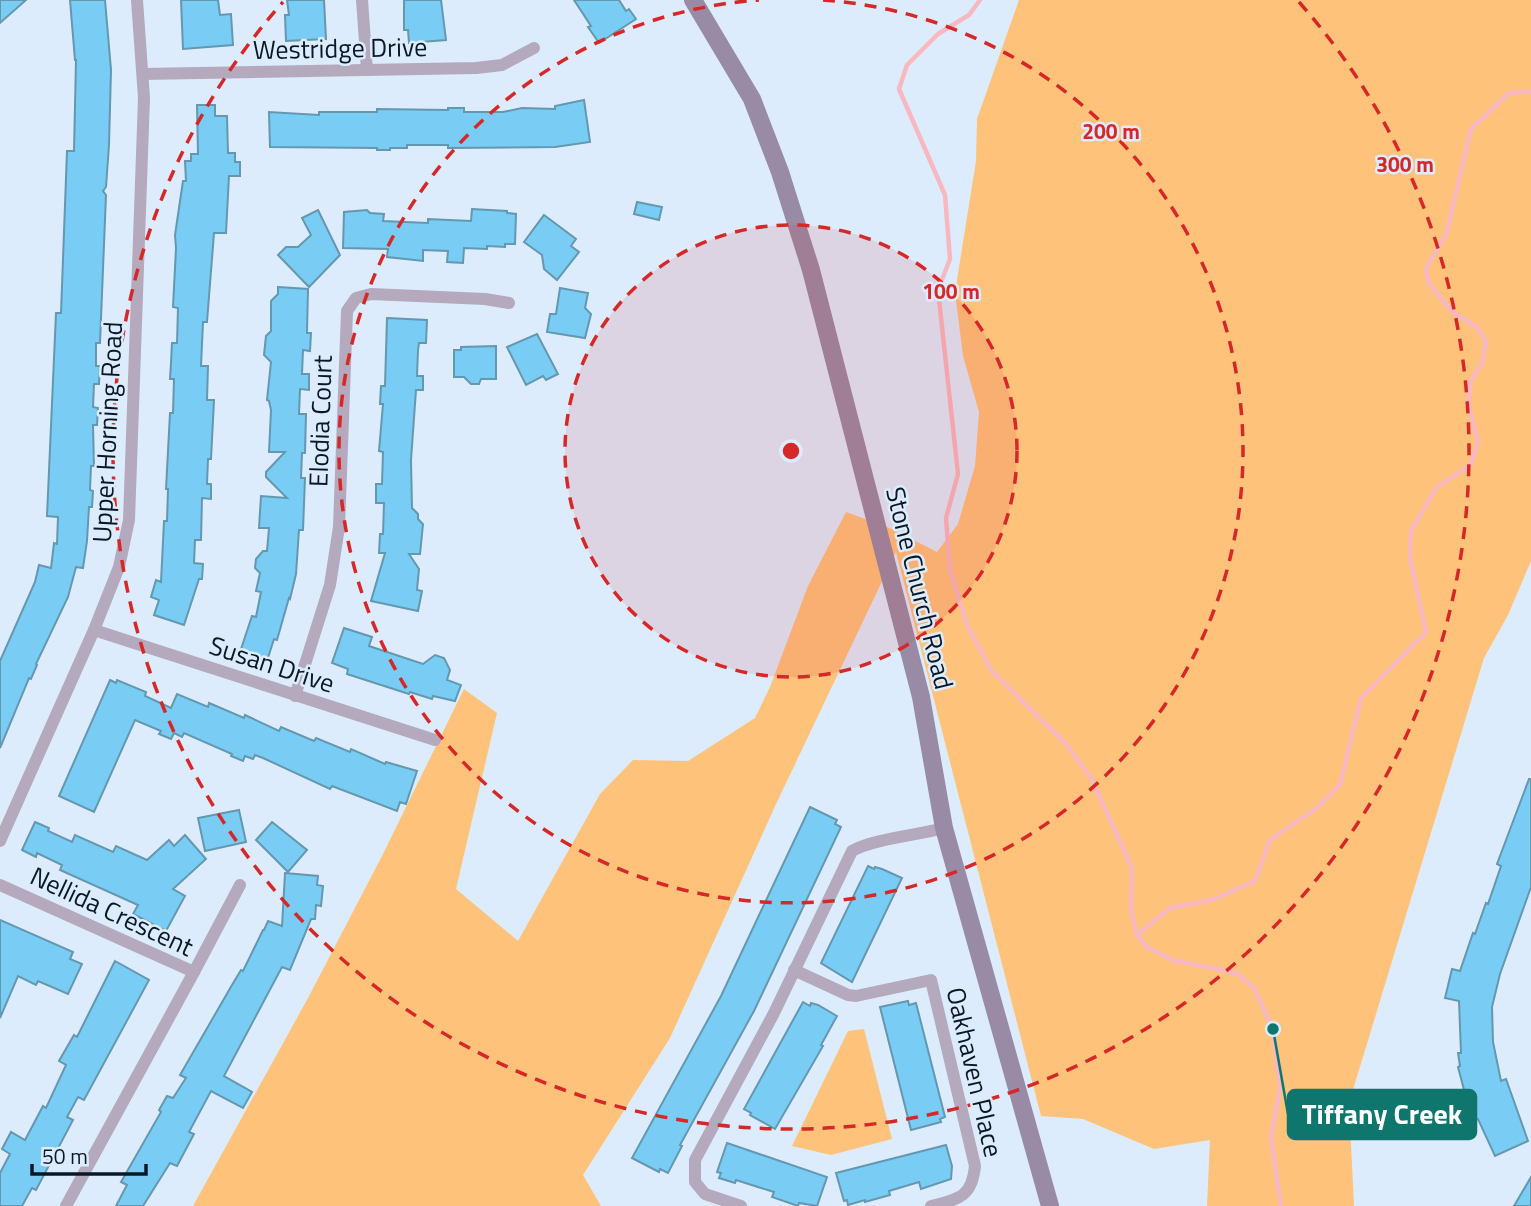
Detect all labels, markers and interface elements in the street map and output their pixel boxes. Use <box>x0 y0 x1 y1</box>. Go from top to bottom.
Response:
street label: Westridge Drive <box>252 27 428 69</box>
text: 200 m <box>1082 115 1140 147</box>
text: 300 m <box>1376 148 1434 180</box>
text: 100 m <box>922 275 980 307</box>
street label: Upper Horning Road <box>82 321 132 543</box>
street label: Elodia Court <box>298 354 342 488</box>
centre of rings <box>779 439 803 463</box>
street label: Stone Church Road <box>876 483 964 693</box>
street label: Susan Drive <box>204 625 340 703</box>
street label: Nellida Crescent <box>24 856 200 966</box>
street label: Oakhaven Place <box>937 983 1013 1161</box>
callout: Tiffany Creek <box>1288 1090 1476 1139</box>
text: Tiffany Creek <box>1302 1092 1463 1135</box>
scale bar <box>32 1132 145 1176</box>
text: 50 m <box>42 1140 88 1172</box>

